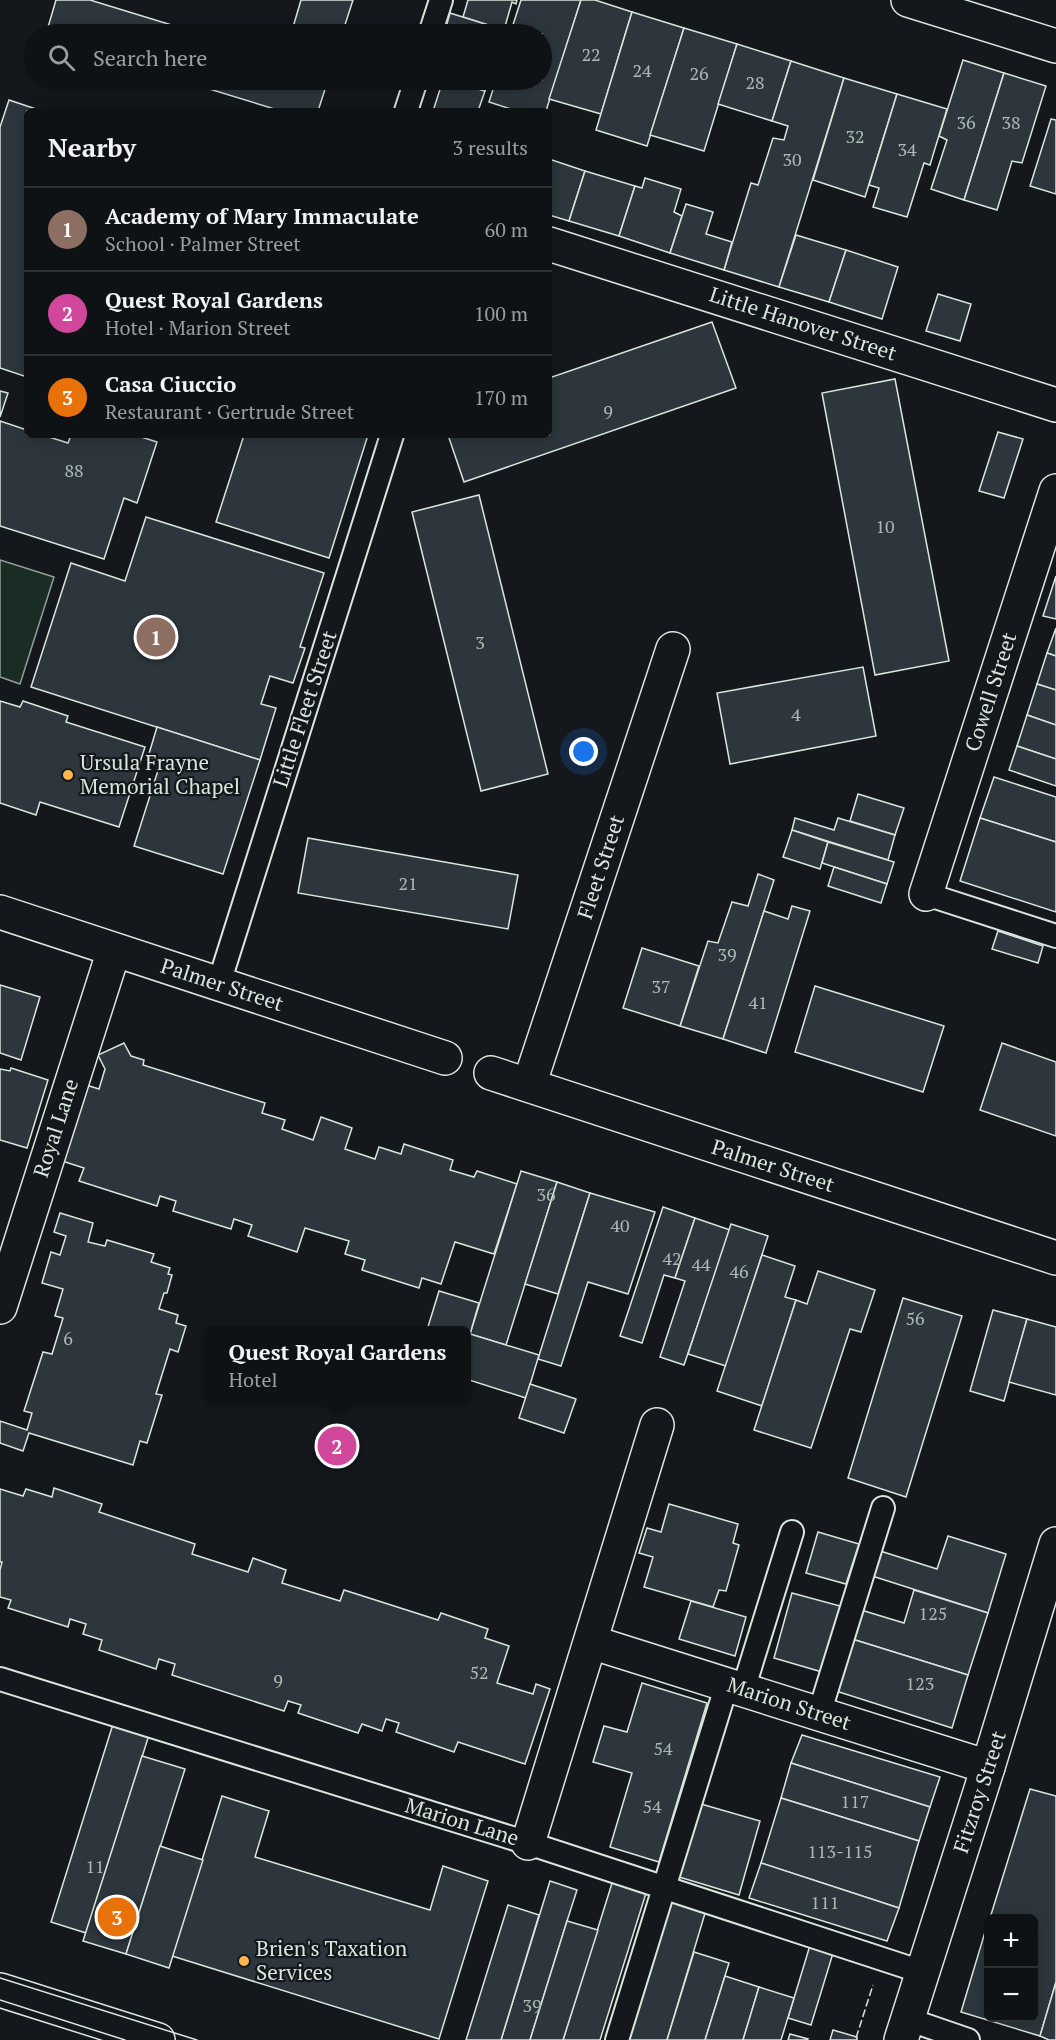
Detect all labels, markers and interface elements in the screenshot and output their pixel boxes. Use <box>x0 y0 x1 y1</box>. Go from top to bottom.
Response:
search box <box>24 24 552 90</box>
icon: search <box>45 41 78 74</box>
house number: 22 <box>581 42 601 66</box>
text: Search here <box>93 43 207 72</box>
house number: 24 <box>632 58 652 82</box>
house number: 26 <box>689 61 709 85</box>
house number: 28 <box>745 70 765 94</box>
house number: 36 <box>956 110 976 134</box>
house number: 38 <box>1001 110 1021 134</box>
house number: 32 <box>845 124 865 148</box>
text: Nearby <box>48 130 136 164</box>
text: 3 results <box>453 134 528 161</box>
house number: 34 <box>897 137 917 161</box>
house number: 30 <box>782 147 802 171</box>
text: Academy of Mary Immaculate <box>105 201 419 230</box>
text: 1 <box>62 216 73 243</box>
text: 60 m <box>485 216 528 243</box>
text: School · Palmer Street <box>105 230 301 257</box>
street label: Little Hanover Street <box>706 280 901 367</box>
text: Quest Royal Gardens <box>105 285 323 314</box>
text: 2 <box>62 300 73 327</box>
text: 100 m <box>474 300 528 327</box>
text: Hotel · Marion Street <box>105 314 291 341</box>
text: Casa Ciuccio <box>105 369 236 398</box>
text: 3 <box>62 384 73 411</box>
text: 170 m <box>474 384 528 411</box>
text: Restaurant · Gertrude Street <box>105 398 354 425</box>
house number: 9 <box>603 399 613 423</box>
house number: 88 <box>64 458 84 482</box>
house number: 10 <box>875 514 895 538</box>
pin: 1 <box>136 614 176 660</box>
street label: Little Fleet Street <box>266 627 343 791</box>
street label: Cowell Street <box>958 628 1023 755</box>
house number: 3 <box>475 630 485 654</box>
house number: 4 <box>791 702 801 726</box>
your location <box>569 737 598 766</box>
place label: Ursula Frayne Memorial Chapel <box>80 748 240 800</box>
marker: Ursula Frayne Memorial Chapel <box>61 768 75 782</box>
street label: Fleet Street <box>570 811 630 922</box>
house number: 21 <box>398 871 418 895</box>
house number: 39 <box>717 942 737 966</box>
street label: Palmer Street <box>157 951 287 1017</box>
house number: 37 <box>651 974 671 998</box>
house number: 41 <box>748 990 768 1014</box>
street label: Royal Lane <box>26 1075 84 1181</box>
street label: Palmer Street <box>708 1132 838 1198</box>
house number: 36 <box>536 1182 556 1206</box>
house number: 40 <box>610 1213 630 1237</box>
house number: 42 <box>662 1246 682 1270</box>
house number: 44 <box>691 1252 711 1276</box>
house number: 46 <box>729 1259 749 1283</box>
house number: 56 <box>905 1306 925 1330</box>
house number: 6 <box>63 1326 73 1350</box>
popup <box>204 1326 471 1404</box>
text: Quest Royal Gardens <box>229 1337 446 1366</box>
text: Hotel <box>229 1366 277 1393</box>
pin: 2 <box>318 1424 356 1468</box>
house number: 125 <box>919 1601 947 1625</box>
house number: 52 <box>469 1660 489 1684</box>
house number: 9 <box>273 1668 283 1692</box>
street label: Marion Street <box>724 1670 855 1736</box>
house number: 123 <box>906 1671 934 1695</box>
street label: Fitzroy Street <box>946 1727 1012 1856</box>
house number: 54 <box>653 1736 673 1760</box>
house number: 117 <box>841 1789 869 1813</box>
street label: Marion Lane <box>402 1790 523 1852</box>
house number: 54 <box>642 1794 662 1818</box>
house number: 113-115 <box>807 1839 873 1863</box>
house number: 11 <box>85 1854 105 1878</box>
house number: 111 <box>811 1890 839 1914</box>
pin: 3 <box>98 1894 136 1940</box>
map controls <box>984 1914 1038 2022</box>
button: + <box>984 1914 1038 1968</box>
place label: Brien's Taxation Services <box>256 1934 408 1986</box>
marker: Brien's Taxation Services <box>237 1954 251 1968</box>
button: − <box>984 1968 1038 2022</box>
house number: 39 <box>522 1993 542 2017</box>

